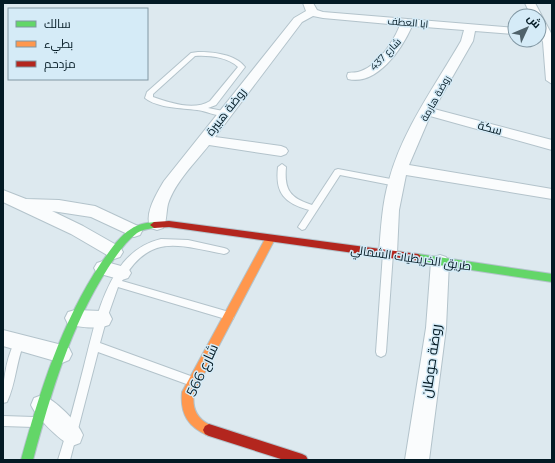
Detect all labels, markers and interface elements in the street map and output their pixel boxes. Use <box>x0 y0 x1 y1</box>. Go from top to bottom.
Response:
legend <box>8 8 148 80</box>
north arrow <box>507 8 547 48</box>
text: ش <box>524 11 544 31</box>
street label: ابا العطف <box>387 14 429 31</box>
text: سالك <box>44 16 71 31</box>
street label: شارع 437 <box>367 35 404 73</box>
text: بطيء <box>44 36 73 54</box>
text: مزدحم <box>44 56 76 72</box>
street label: روضة هارمة <box>418 73 453 123</box>
street label: روضة هبيرة <box>202 85 249 139</box>
street label: سكة <box>476 117 504 138</box>
street label: طريق الخريطيات الشمالي <box>349 242 472 276</box>
street label: روضة حوطان <box>417 323 445 399</box>
street label: شارع 566 <box>182 341 222 399</box>

